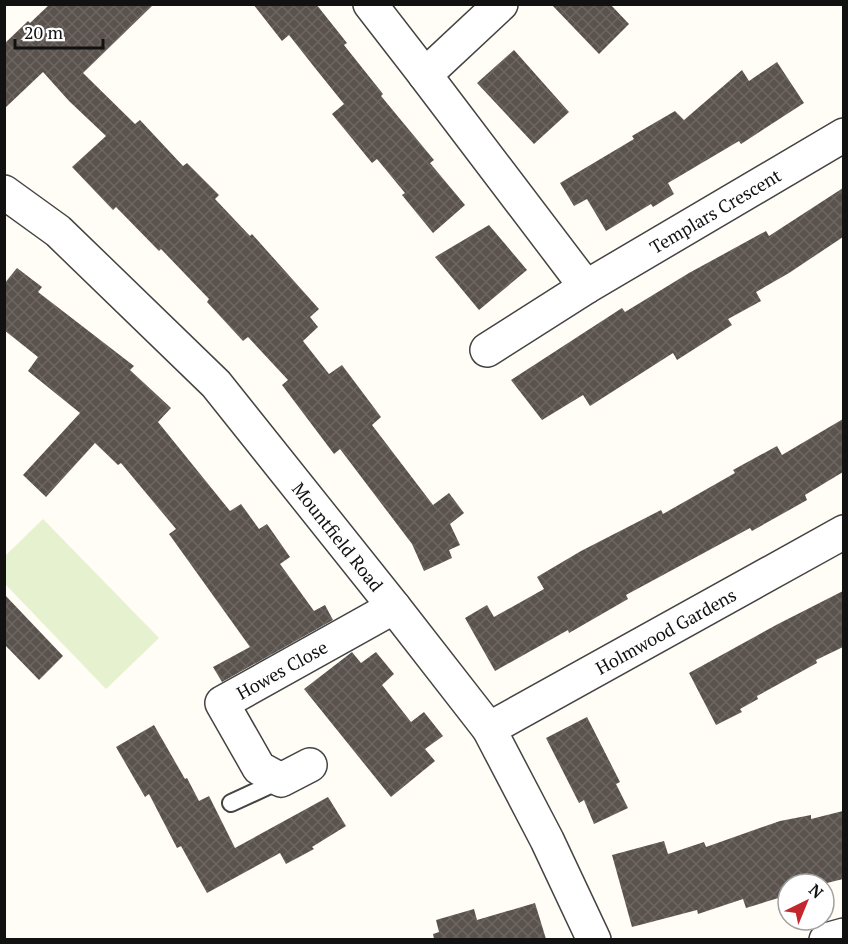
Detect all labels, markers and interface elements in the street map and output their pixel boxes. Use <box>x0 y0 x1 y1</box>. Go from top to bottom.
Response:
scale bar <box>15 12 104 50</box>
text: 20 m <box>24 20 64 44</box>
street label: Templars Crescent <box>645 163 786 259</box>
street label: Mountfield Road <box>287 477 389 596</box>
street label: Holmwood Gardens <box>591 582 740 680</box>
street label: Howes Close <box>232 635 332 705</box>
north arrow <box>776 872 836 932</box>
text: N <box>804 879 828 903</box>

